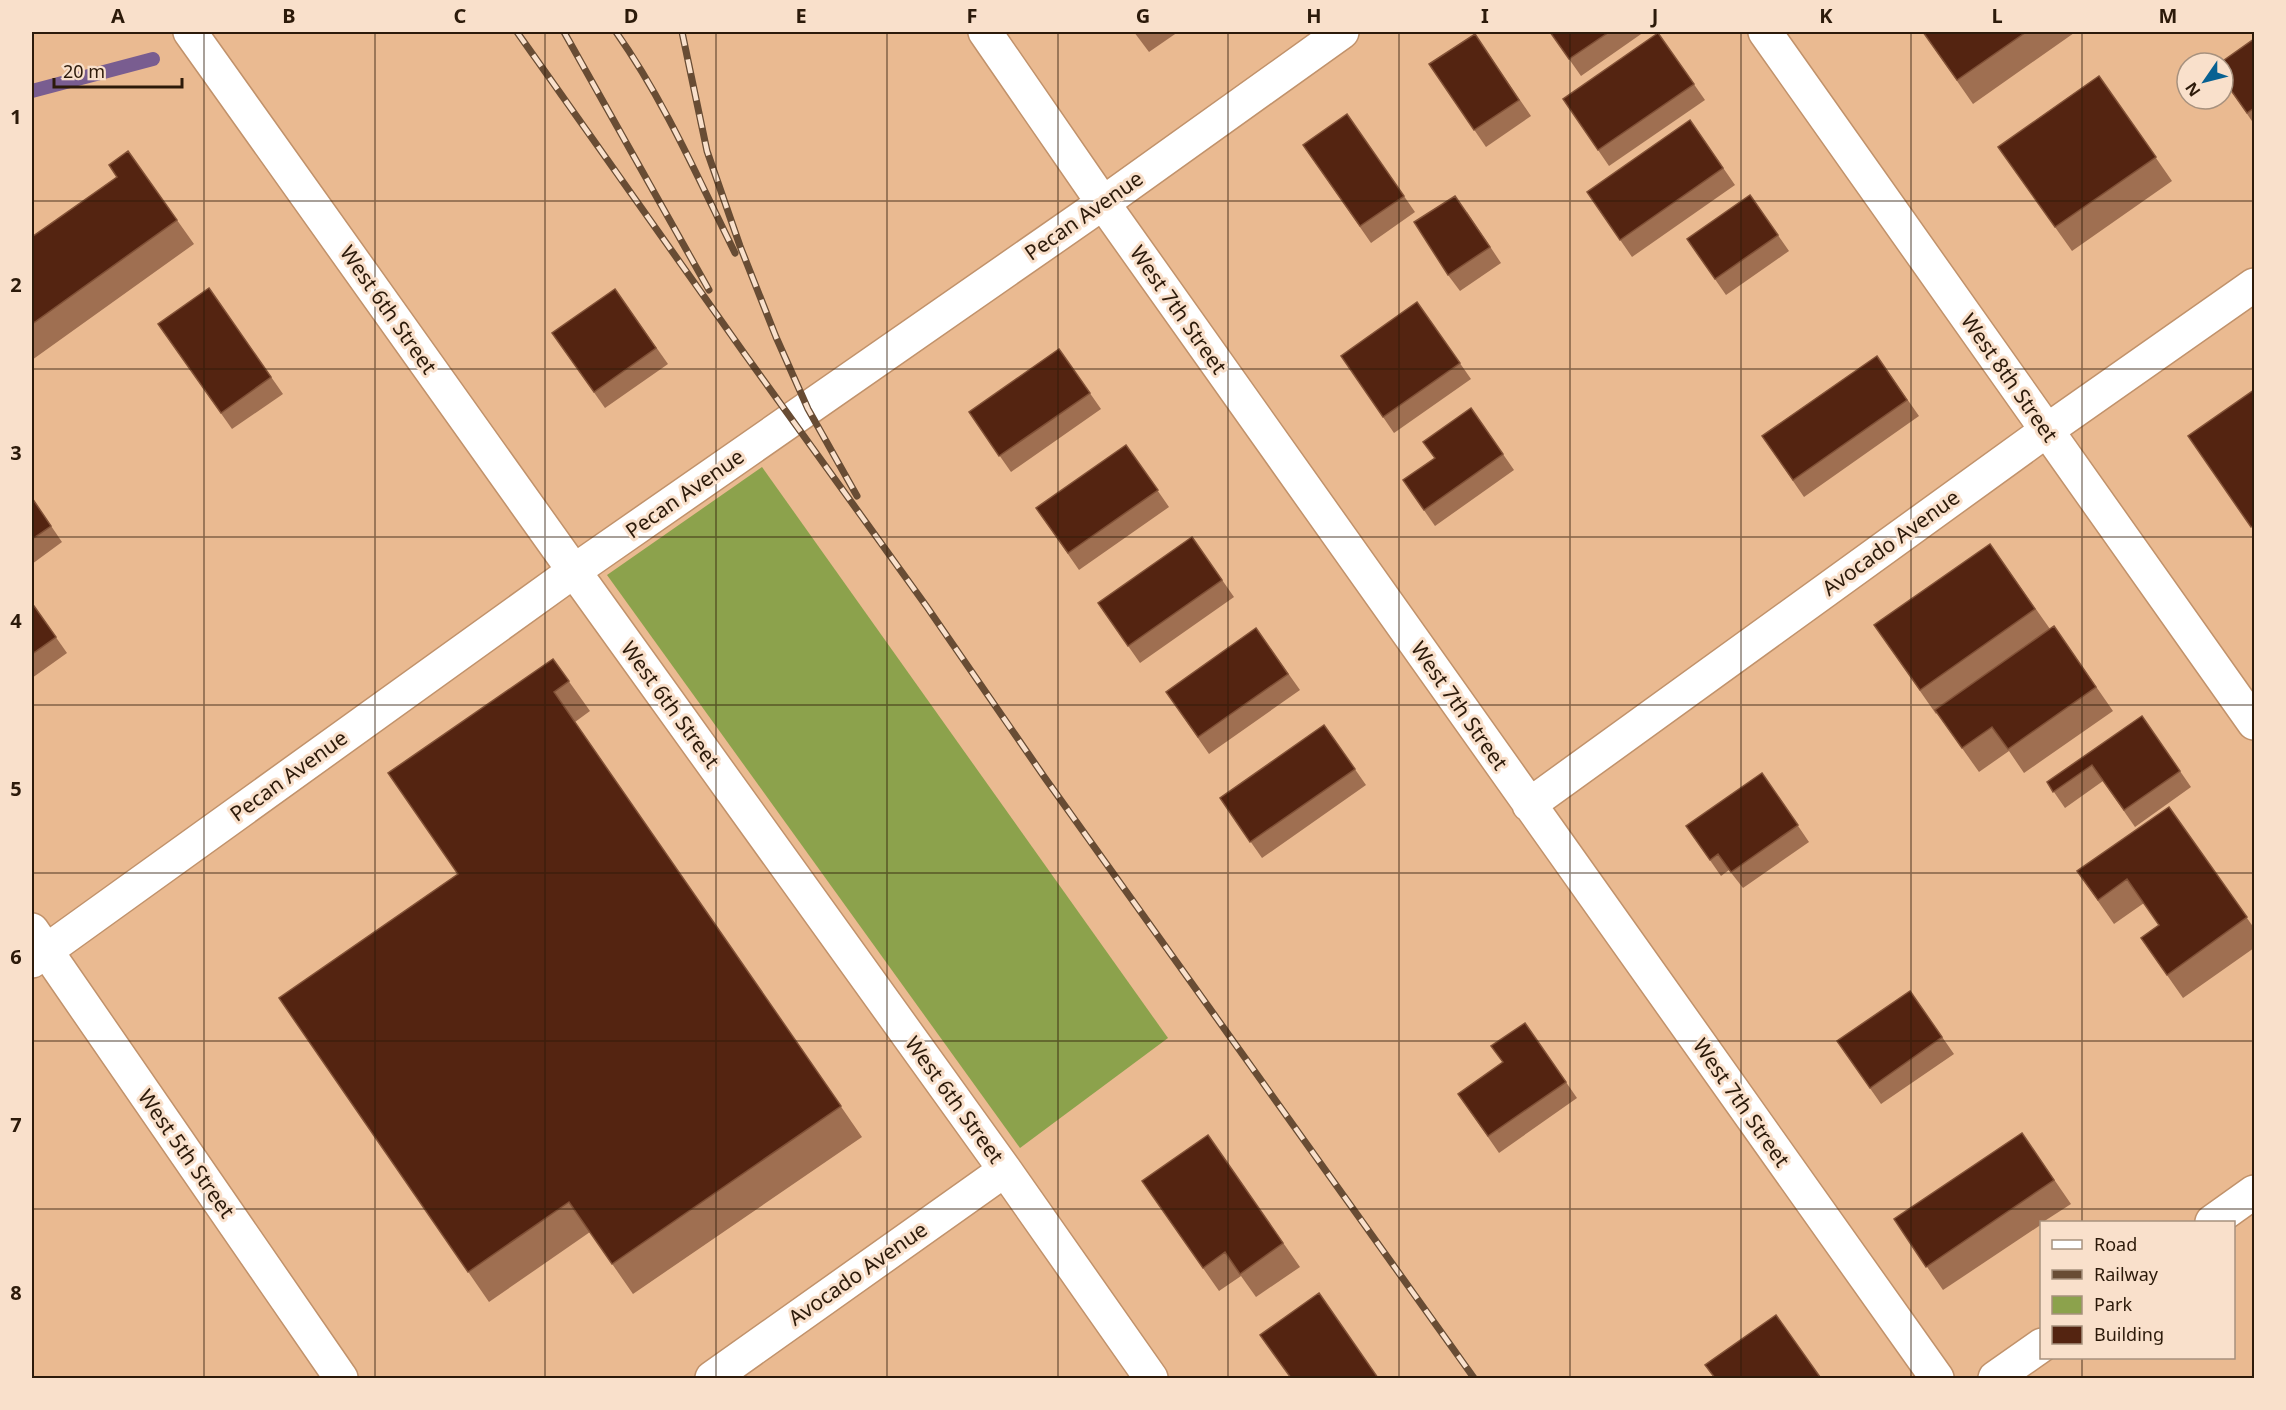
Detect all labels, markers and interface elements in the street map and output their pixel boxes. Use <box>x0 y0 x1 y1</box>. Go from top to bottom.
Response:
text: A <box>111 2 125 29</box>
text: B <box>282 2 296 29</box>
text: C <box>454 2 467 29</box>
text: D <box>624 2 638 29</box>
text: E <box>795 2 807 29</box>
text: F <box>967 2 977 29</box>
text: G <box>1136 2 1150 29</box>
text: H <box>1306 2 1322 29</box>
text: I <box>1481 2 1489 29</box>
text: J <box>1650 2 1658 29</box>
text: K <box>1819 2 1833 29</box>
text: L <box>1991 2 2003 29</box>
text: M <box>2159 2 2177 29</box>
scale bar <box>54 51 182 89</box>
north arrow <box>2175 51 2235 111</box>
text: 20 m <box>63 59 105 83</box>
text: N <box>2180 78 2205 101</box>
text: 1 <box>10 103 22 130</box>
street label: Pecan Avenue <box>1019 164 1148 266</box>
street label: West 6th Street <box>334 240 444 380</box>
street label: West 7th Street <box>1124 240 1234 380</box>
text: 2 <box>10 271 22 298</box>
street label: West 8th Street <box>1955 308 2065 448</box>
text: 3 <box>10 439 22 466</box>
street label: Pecan Avenue <box>620 442 749 544</box>
street label: Avocado Avenue <box>1816 483 1965 602</box>
text: 4 <box>10 607 22 634</box>
street label: West 6th Street <box>615 635 727 774</box>
street label: West 7th Street <box>1405 636 1515 776</box>
street label: Pecan Avenue <box>224 723 353 827</box>
text: 5 <box>10 775 22 802</box>
text: 6 <box>10 943 22 970</box>
street label: West 6th Street <box>899 1030 1011 1169</box>
street label: West 7th Street <box>1687 1033 1797 1173</box>
street label: West 5th Street <box>132 1084 242 1224</box>
text: 7 <box>10 1111 22 1138</box>
street label: Avocado Avenue <box>782 1215 932 1332</box>
legend <box>2040 1221 2235 1359</box>
text: Road <box>2094 1232 2137 1256</box>
text: Railway <box>2094 1262 2159 1286</box>
text: 8 <box>10 1279 22 1306</box>
text: Park <box>2094 1292 2132 1316</box>
text: Building <box>2094 1322 2164 1346</box>

